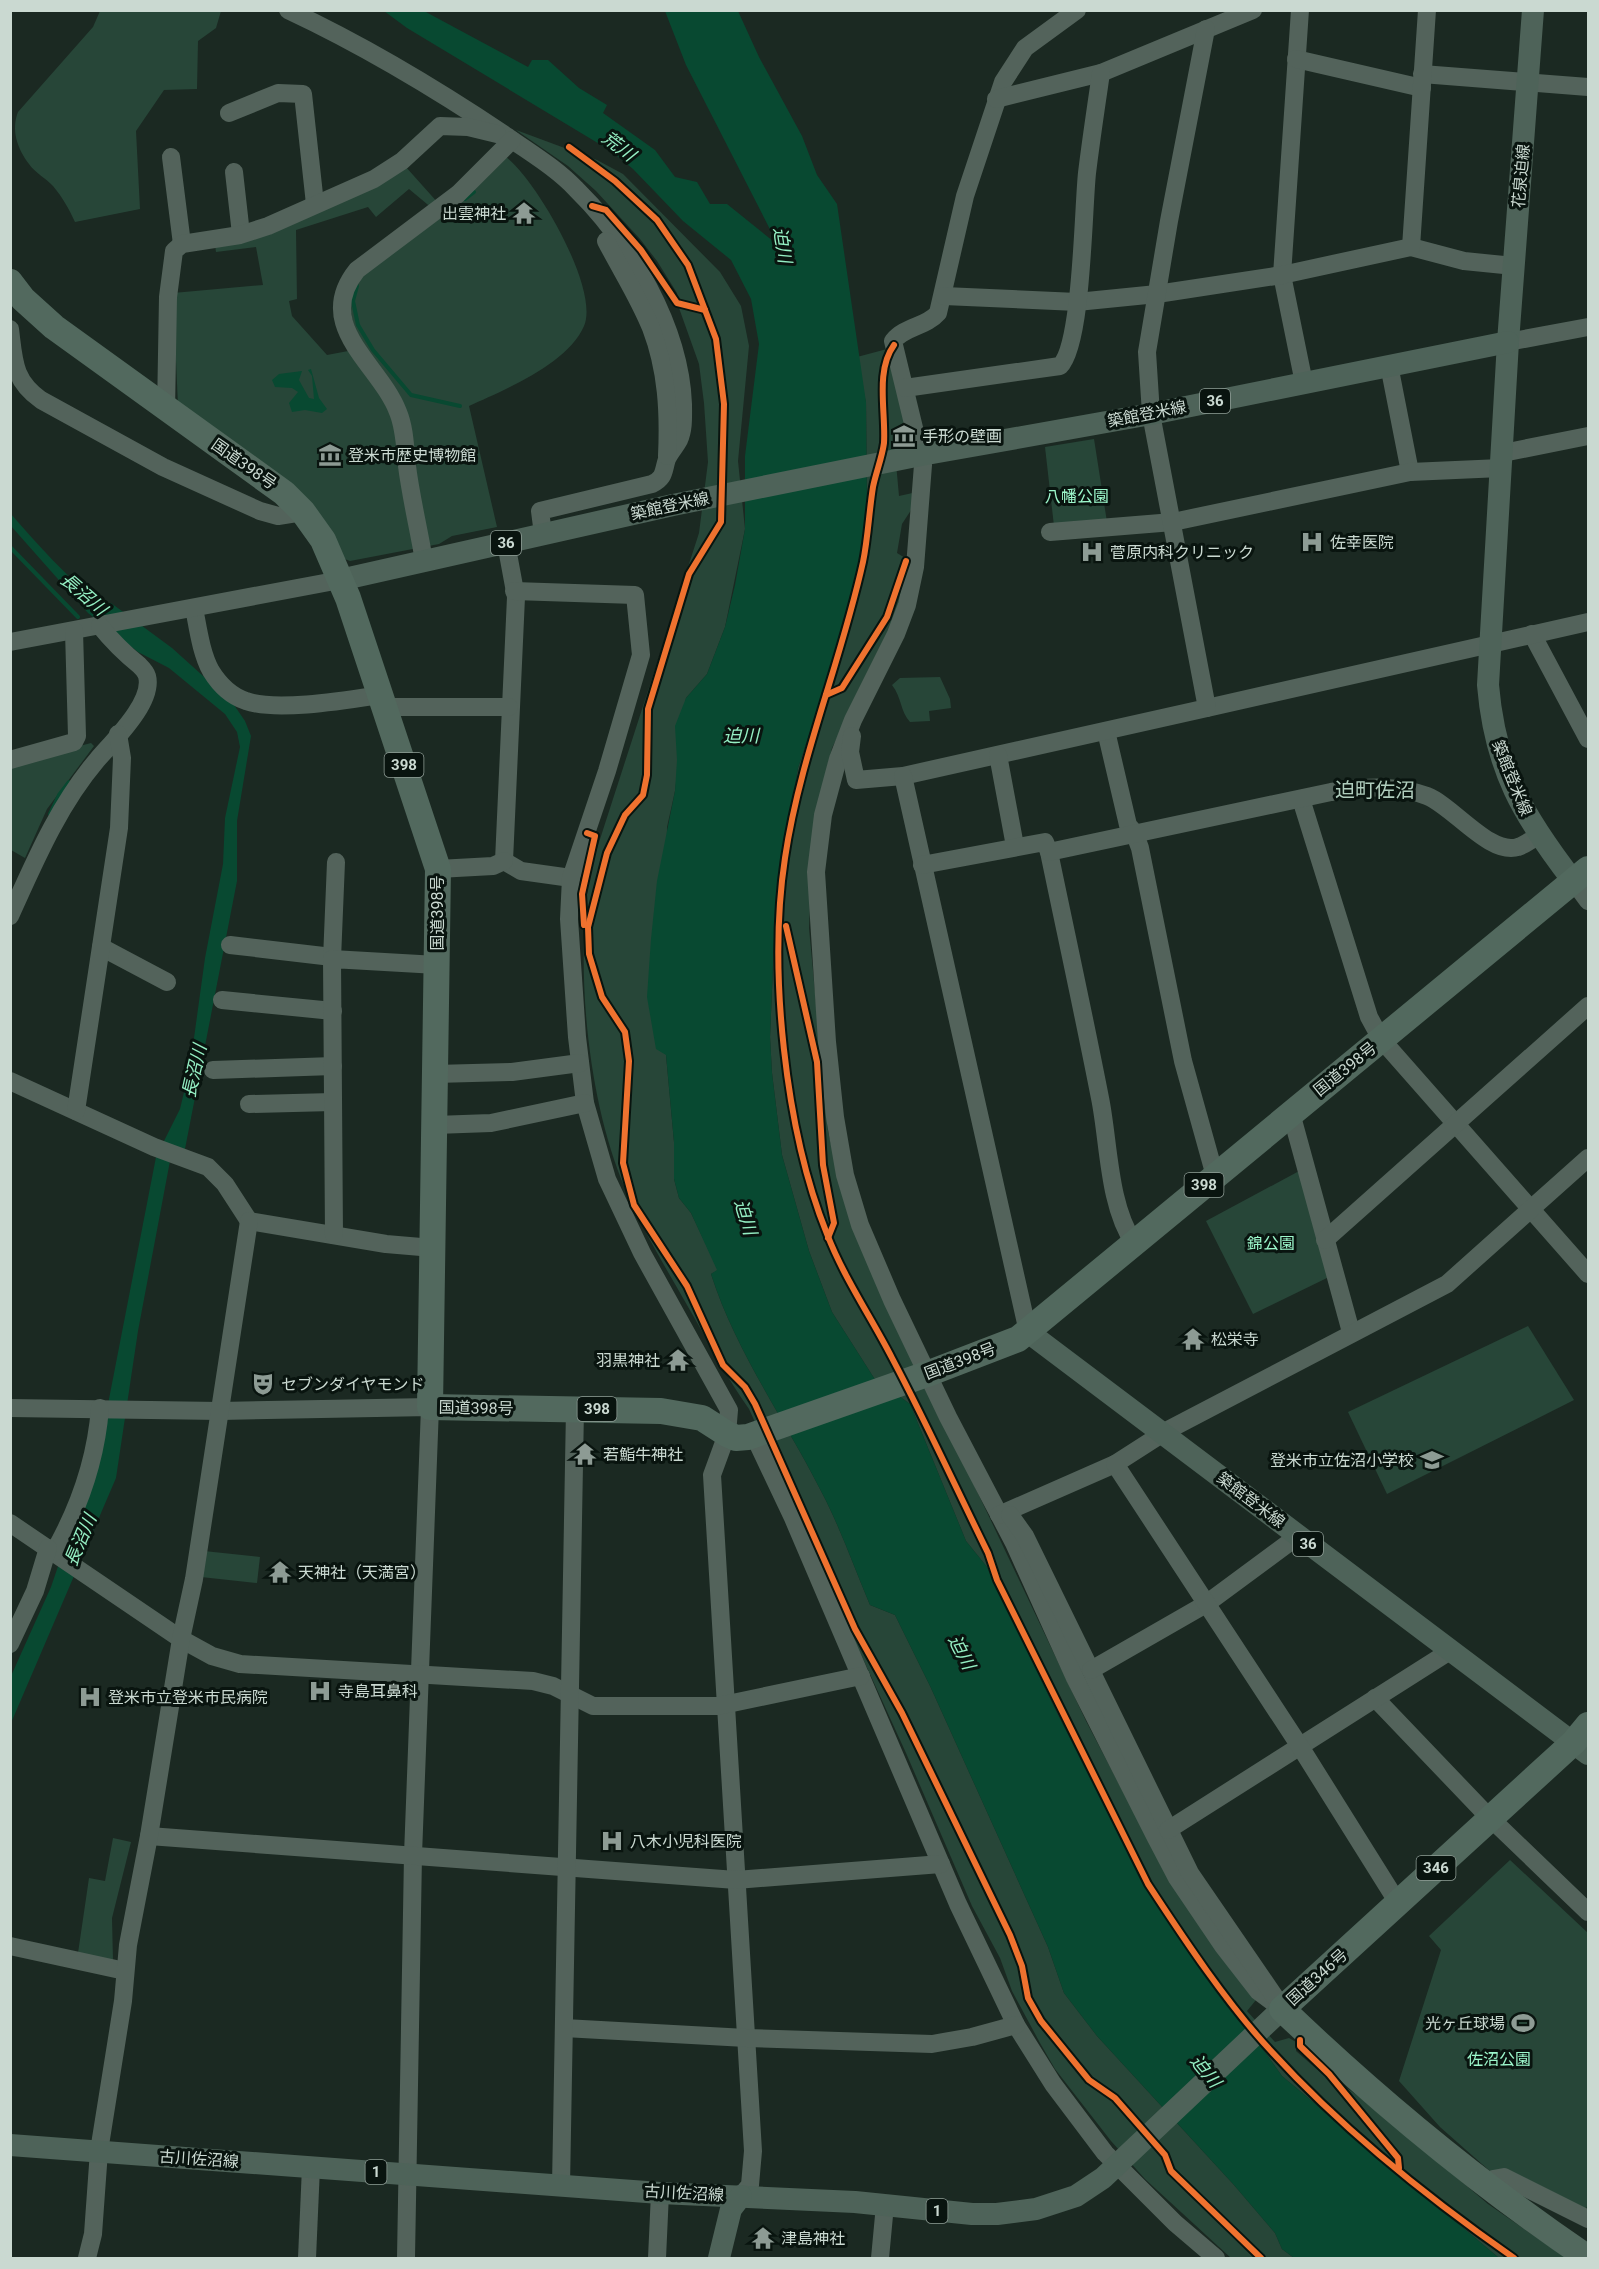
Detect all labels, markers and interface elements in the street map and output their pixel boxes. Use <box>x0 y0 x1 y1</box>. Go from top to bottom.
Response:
water label: 荒川 <box>598 127 641 166</box>
street label: 花泉迫線 <box>1509 143 1533 209</box>
temple icon: 出雲神社 <box>511 200 537 226</box>
place label: 出雲神社 <box>442 204 506 223</box>
water label: 迫川 <box>770 226 796 266</box>
road number: 36 <box>1200 389 1230 413</box>
street label: 築館登米線 <box>1106 397 1188 431</box>
museum icon: 手形の壁画 <box>891 423 917 449</box>
place label: 手形の壁画 <box>922 427 1002 446</box>
street label: 国道398号 <box>208 435 280 493</box>
museum icon: 登米市歴史博物館 <box>317 442 343 468</box>
place label: 登米市歴史博物館 <box>348 446 476 465</box>
park label: 八幡公園 <box>1045 487 1109 506</box>
street label: 築館登米線 <box>629 488 711 524</box>
hospital icon: 佐幸医院 <box>1299 529 1325 555</box>
road number: 36 <box>491 531 521 555</box>
place label: 佐幸医院 <box>1330 533 1394 552</box>
hospital icon: 菅原内科クリニック <box>1079 539 1105 565</box>
place label: 菅原内科クリニック <box>1110 543 1254 562</box>
water label: 長沼川 <box>57 568 113 621</box>
water label: 迫川 <box>723 725 761 746</box>
street label: 築館登米線 <box>1488 737 1536 819</box>
road number: 398 <box>384 753 424 777</box>
district label: 迫町佐沼 <box>1335 778 1415 802</box>
street label: 国道398号 <box>428 876 447 950</box>
street label: 国道398号 <box>1310 1038 1380 1100</box>
water label: 長沼川 <box>178 1040 211 1100</box>
road number: 398 <box>1184 1173 1224 1197</box>
water label: 迫川 <box>731 1197 762 1239</box>
park label: 錦公園 <box>1247 1234 1295 1253</box>
temple icon: 松栄寺 <box>1180 1326 1206 1352</box>
place label: 松栄寺 <box>1211 1330 1259 1349</box>
street label: 国道398号 <box>922 1339 998 1383</box>
temple icon: 羽黒神社 <box>665 1347 691 1373</box>
place label: 羽黒神社 <box>596 1351 660 1370</box>
theatre icon: セブンダイヤモンド <box>250 1371 276 1397</box>
place label: セブンダイヤモンド <box>281 1375 425 1394</box>
road number: 398 <box>578 1397 616 1421</box>
street label: 国道398号 <box>438 1398 514 1418</box>
temple icon: 若鮨牛神社 <box>572 1441 598 1467</box>
place label: 若鮨牛神社 <box>603 1445 683 1464</box>
school or university icon: 登米市立佐沼小学校 <box>1419 1447 1445 1473</box>
place label: 登米市立佐沼小学校 <box>1270 1451 1414 1470</box>
street label: 築館登米線 <box>1213 1468 1289 1532</box>
water label: 長沼川 <box>60 1509 101 1569</box>
road number: 36 <box>1293 1532 1323 1556</box>
temple icon: 天神社（天満宮） <box>267 1559 293 1585</box>
place label: 天神社（天満宮） <box>298 1563 426 1582</box>
water label: 迫川 <box>944 1631 980 1675</box>
hospital icon: 寺島耳鼻科 <box>307 1678 333 1704</box>
place label: 寺島耳鼻科 <box>338 1682 418 1701</box>
hospital icon: 登米市立登米市民病院 <box>77 1684 103 1710</box>
place label: 登米市立登米市民病院 <box>108 1688 268 1707</box>
hospital icon: 八木小児科医院 <box>599 1828 625 1854</box>
place label: 八木小児科医院 <box>630 1832 742 1851</box>
road number: 346 <box>1416 1856 1456 1880</box>
street label: 国道346号 <box>1283 1945 1351 2009</box>
sports icon: 光ヶ丘球場 <box>1510 2010 1536 2036</box>
place label: 光ヶ丘球場 <box>1425 2014 1505 2033</box>
water label: 迫川 <box>1187 2050 1227 2093</box>
park label: 佐沼公園 <box>1467 2050 1531 2069</box>
street label: 古川佐沼線 <box>158 2147 240 2171</box>
road number: 1 <box>366 2160 386 2184</box>
street label: 古川佐沼線 <box>644 2181 724 2205</box>
road number: 1 <box>926 2199 948 2223</box>
temple icon: 津島神社 <box>750 2225 776 2251</box>
place label: 津島神社 <box>781 2229 845 2248</box>

